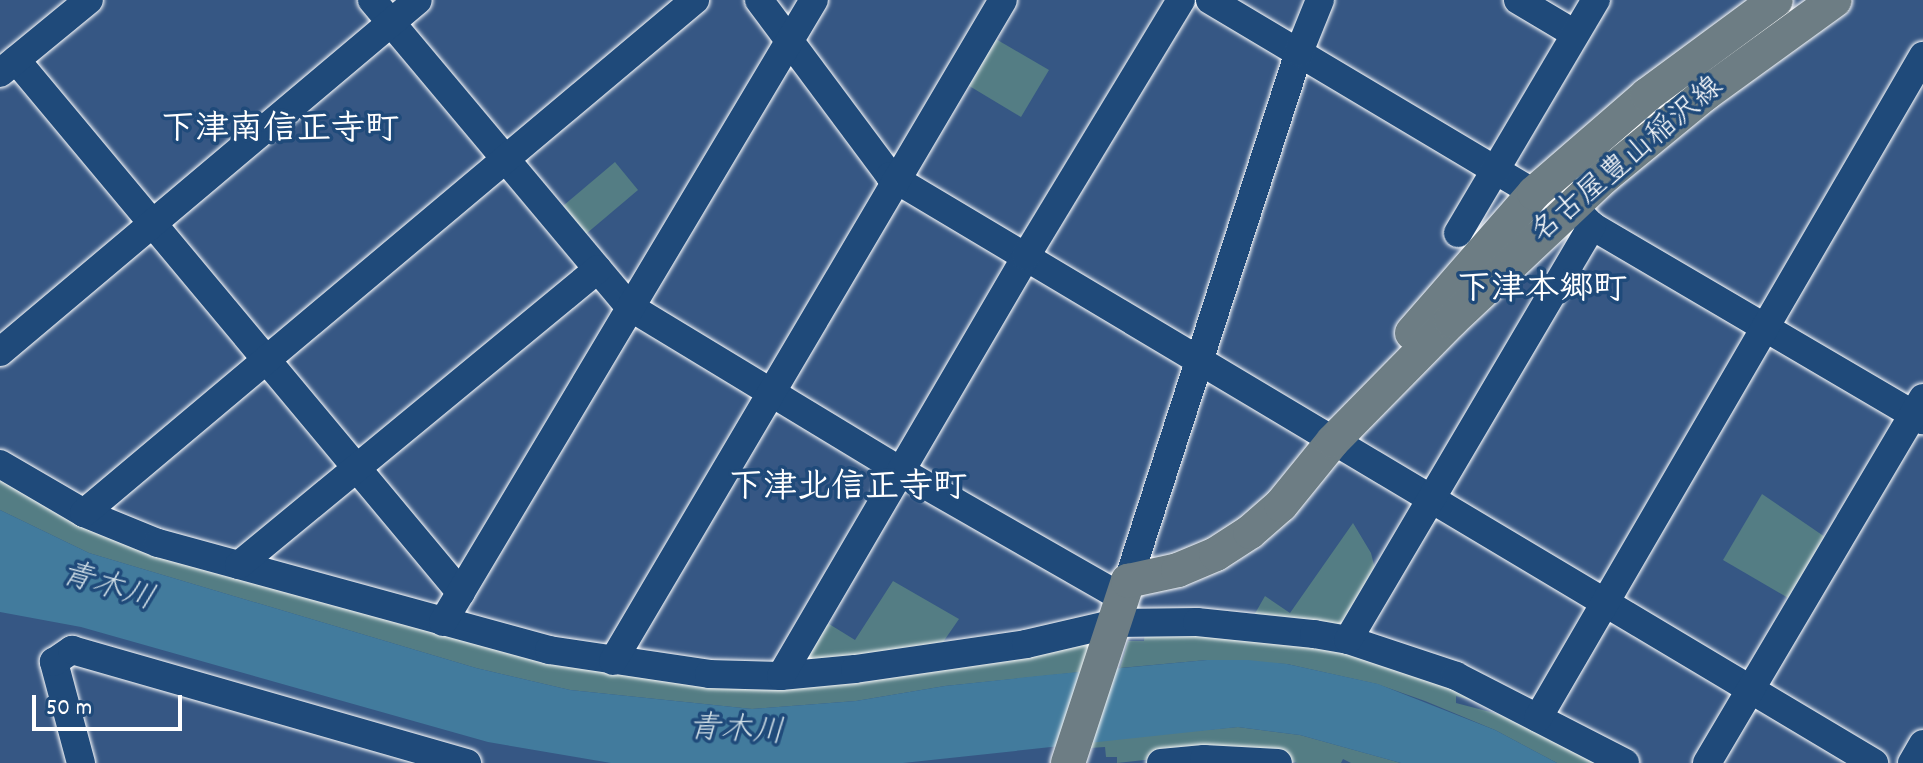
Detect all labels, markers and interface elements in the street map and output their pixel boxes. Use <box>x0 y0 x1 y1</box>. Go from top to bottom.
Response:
street label: 名古屋豊山稲沢線 <box>1526 71 1732 253</box>
district label: 下津南信正寺町 <box>161 112 399 152</box>
district label: 下津本郷町 <box>1457 272 1627 312</box>
district label: 下津北信正寺町 <box>729 470 967 510</box>
water label: 青木川 <box>55 557 159 621</box>
scale bar <box>36 679 186 729</box>
text: 50 m <box>46 692 92 726</box>
water label: 青木川 <box>687 711 785 755</box>

